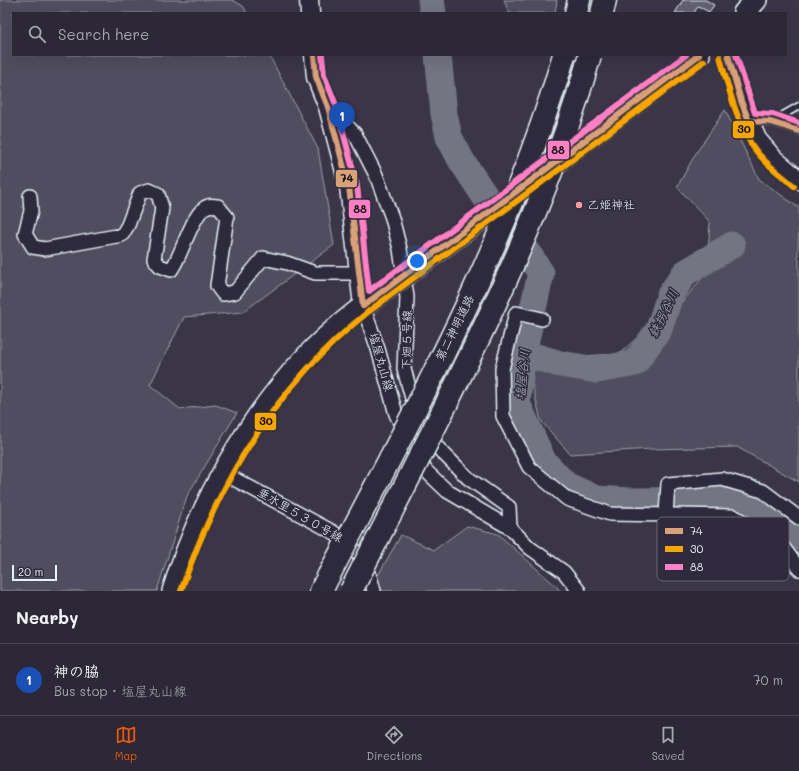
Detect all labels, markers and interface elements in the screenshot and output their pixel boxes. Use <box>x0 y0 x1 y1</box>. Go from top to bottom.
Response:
search box <box>12 12 787 56</box>
icon: search <box>26 23 48 45</box>
text: Search here <box>58 24 149 44</box>
pin: 1 <box>329 102 355 135</box>
line badge: 30 <box>732 120 755 139</box>
text: 30 <box>737 121 751 136</box>
line badge: 88 <box>547 140 570 160</box>
text: 88 <box>551 142 565 157</box>
line badge: 74 <box>335 169 358 188</box>
text: 74 <box>340 170 354 185</box>
place label: 乙姫神社 <box>587 196 635 212</box>
line badge: 88 <box>348 199 371 219</box>
marker: 乙姫神社 <box>574 200 584 210</box>
text: 88 <box>353 201 367 216</box>
your location <box>407 251 427 271</box>
water label: 鉄拐谷川 <box>644 286 682 340</box>
street label: 第二神明道路 <box>431 292 477 363</box>
street label: 下畑５号線 <box>397 310 415 370</box>
street label: 塩屋丸山線 <box>366 331 398 393</box>
water label: 塩屋谷川 <box>510 347 533 401</box>
line badge: 30 <box>254 412 277 431</box>
text: 30 <box>259 413 273 428</box>
street label: 垂水里５３０号線 <box>255 483 346 545</box>
legend <box>657 517 789 581</box>
text: 74 <box>690 523 703 538</box>
text: 30 <box>690 541 703 556</box>
text: 88 <box>690 559 704 574</box>
scale bar <box>12 563 57 582</box>
text: 20 m <box>18 564 43 579</box>
text: Nearby <box>16 606 78 628</box>
text: 神の脇 <box>54 661 99 681</box>
text: 1 <box>26 671 32 688</box>
text: 70 m <box>753 671 783 688</box>
text: Bus stop · 塩屋丸山線 <box>54 682 186 699</box>
tab: Map <box>115 724 137 763</box>
tab: Directions <box>366 724 422 763</box>
tab: Saved <box>652 724 684 763</box>

